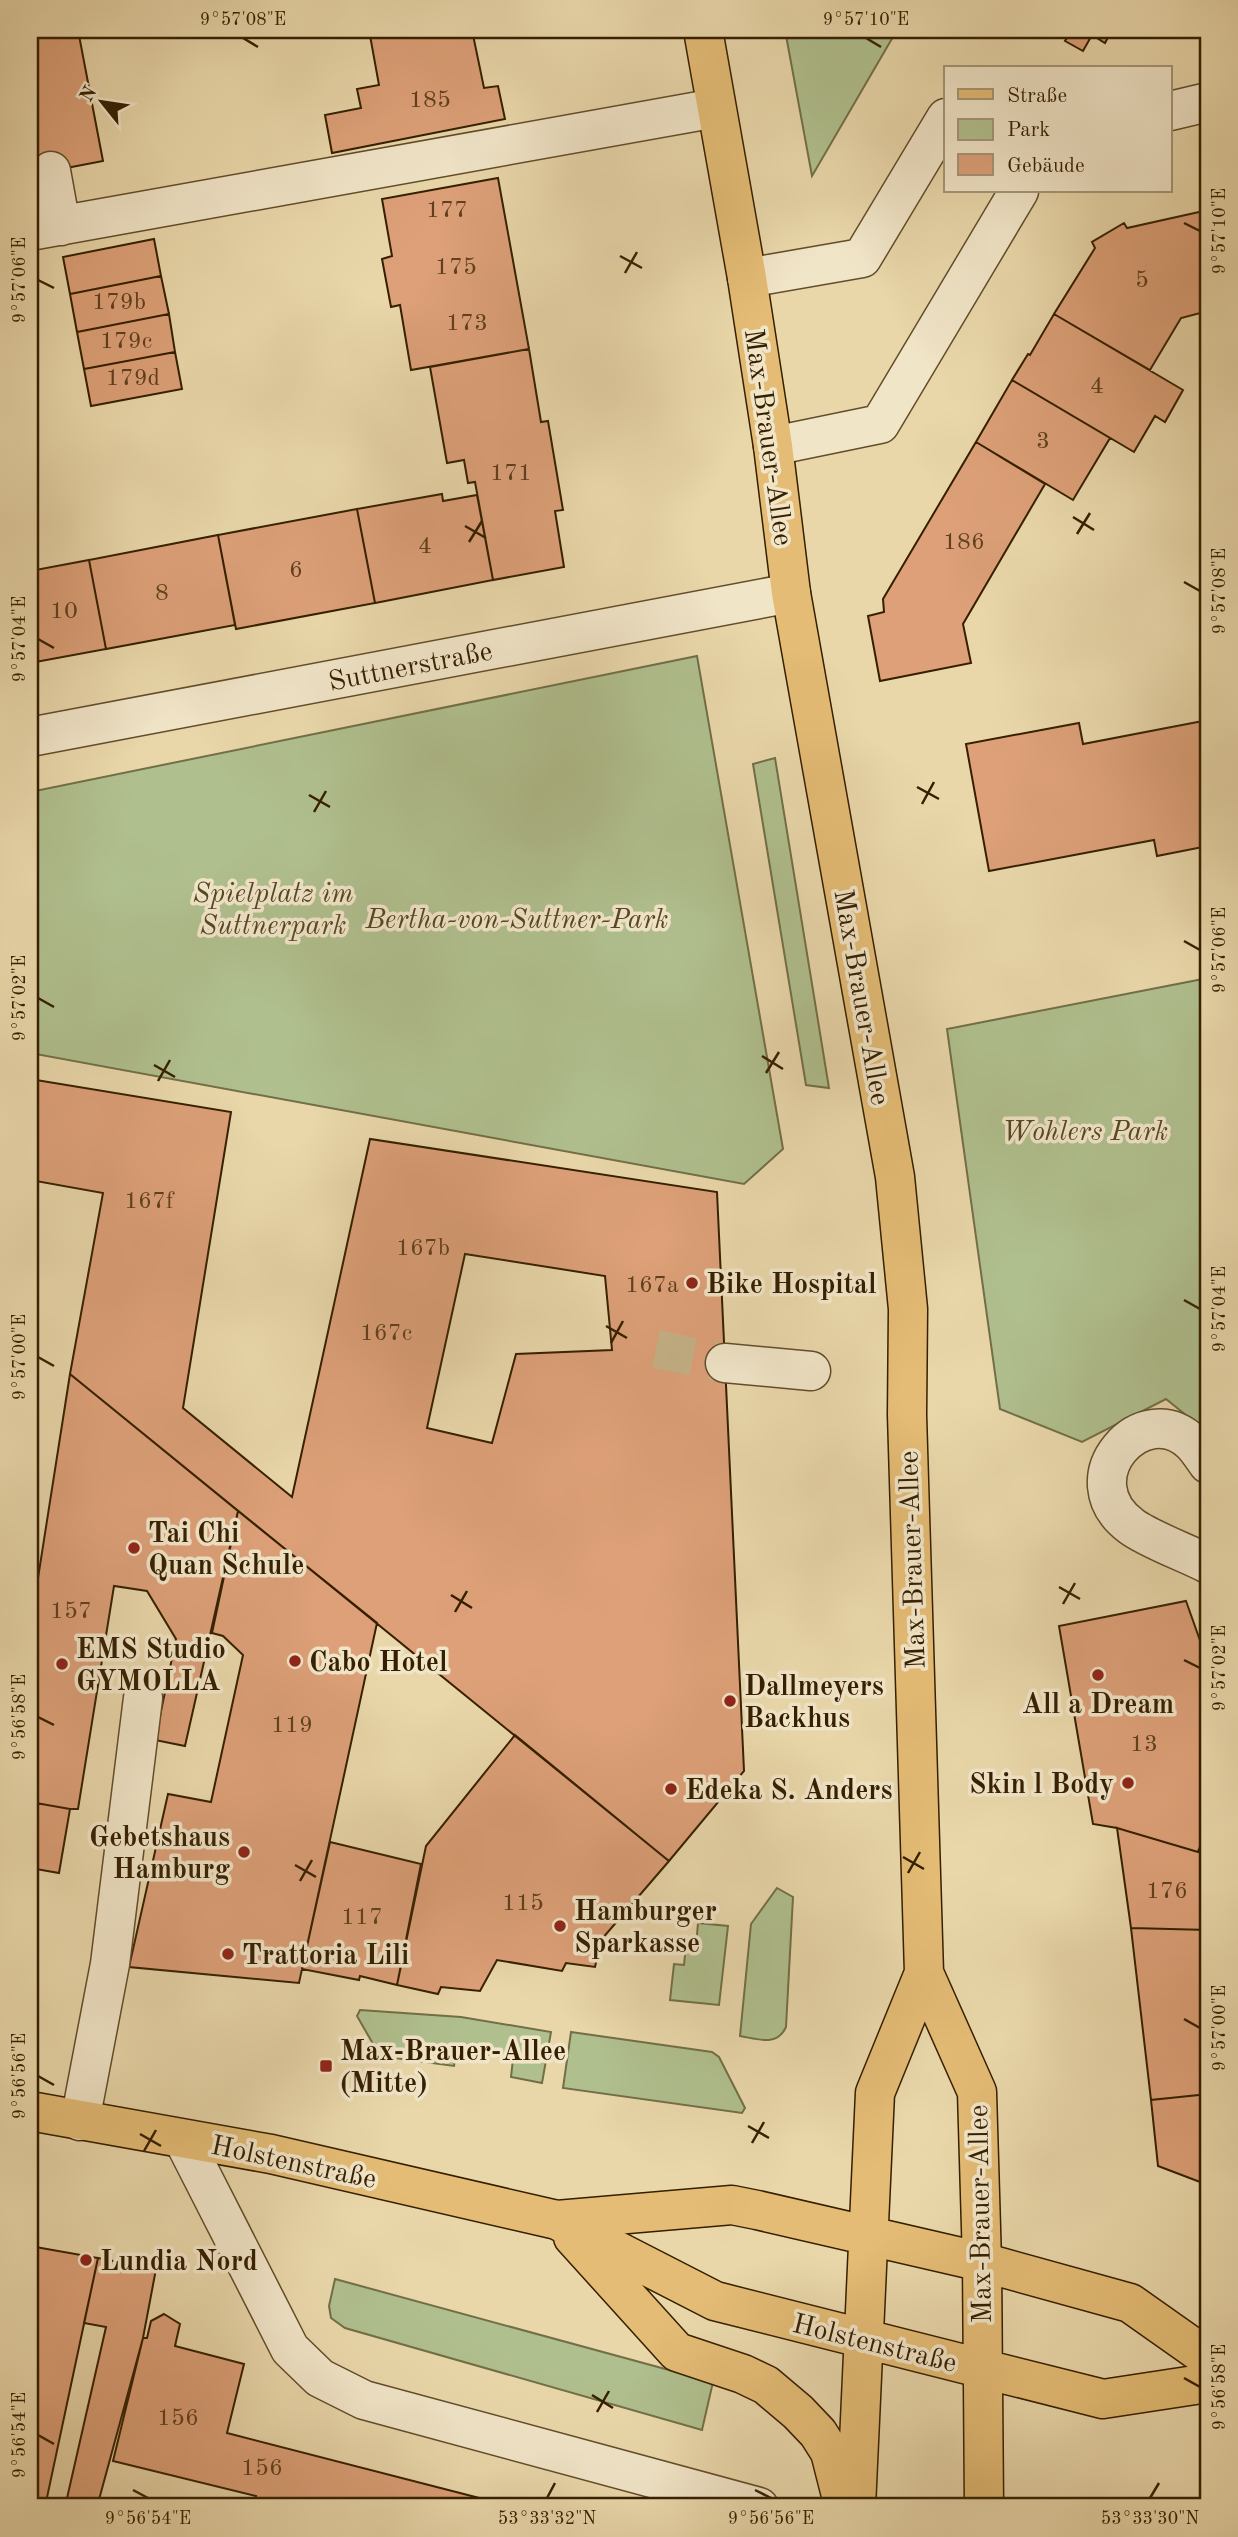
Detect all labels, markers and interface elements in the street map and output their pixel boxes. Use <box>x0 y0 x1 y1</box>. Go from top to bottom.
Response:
text: 9°57'08"E <box>200 11 286 29</box>
text: 9°57'10"E <box>823 11 909 29</box>
north arrow <box>66 66 136 136</box>
legend <box>944 66 1172 192</box>
text: N <box>78 83 102 106</box>
text: Straße <box>1007 86 1067 107</box>
house number: 185 <box>409 89 451 113</box>
text: Park <box>1007 120 1050 141</box>
text: Gebäude <box>1007 156 1085 177</box>
text: 9°57'10"E <box>1211 188 1229 274</box>
house number: 177 <box>426 199 468 223</box>
text: 9°57'06"E <box>11 237 29 323</box>
house number: 175 <box>435 256 477 280</box>
house number: 5 <box>1135 269 1149 293</box>
house number: 179b <box>92 291 146 315</box>
house number: 173 <box>446 312 488 336</box>
street label: Max-Brauer-Allee <box>738 327 796 548</box>
house number: 179c <box>100 330 152 354</box>
house number: 179d <box>106 367 160 391</box>
house number: 4 <box>1090 375 1104 399</box>
house number: 3 <box>1036 430 1050 454</box>
house number: 171 <box>490 462 532 486</box>
house number: 186 <box>943 531 985 555</box>
house number: 4 <box>418 535 432 559</box>
text: 9°57'08"E <box>1211 548 1229 634</box>
house number: 6 <box>289 559 303 583</box>
house number: 8 <box>155 582 169 606</box>
text: 9°57'04"E <box>11 596 29 682</box>
house number: 10 <box>50 600 78 624</box>
street label: Suttnerstraße <box>326 638 495 698</box>
park label: Spielplatz im Suttnerpark <box>193 881 353 941</box>
street label: Max-Brauer-Allee <box>827 887 893 1108</box>
park label: Bertha-von-Suttner-Park <box>364 907 669 935</box>
text: 9°57'06"E <box>1211 907 1229 993</box>
text: 9°57'02"E <box>11 955 29 1041</box>
park label: Wohlers Park <box>1002 1119 1168 1147</box>
house number: 167f <box>124 1190 175 1214</box>
house number: 167b <box>396 1237 450 1261</box>
text: 9°57'04"E <box>1211 1266 1229 1352</box>
place label: Bike Hospital <box>706 1272 877 1300</box>
house number: 167a <box>625 1274 679 1298</box>
marker: Bike Hospital <box>684 1275 700 1291</box>
text: 9°57'00"E <box>11 1314 29 1400</box>
house number: 167c <box>360 1322 412 1346</box>
street label: Max-Brauer-Allee <box>896 1450 932 1670</box>
place label: Tai Chi Quan Schule <box>148 1521 304 1581</box>
marker: Tai Chi Quan Schule <box>126 1540 142 1556</box>
house number: 157 <box>50 1600 92 1624</box>
text: 9°57'02"E <box>1211 1625 1229 1711</box>
place label: EMS Studio GYMOLLA <box>76 1637 226 1697</box>
place label: Cabo Hotel <box>309 1650 448 1678</box>
marker: Cabo Hotel <box>287 1653 303 1669</box>
marker: EMS Studio GYMOLLA <box>54 1656 70 1672</box>
marker: All a Dream <box>1090 1667 1106 1683</box>
text: 9°56'58"E <box>11 1674 29 1760</box>
place label: Dallmeyers Backhus <box>744 1674 884 1734</box>
place label: All a Dream <box>1022 1692 1174 1720</box>
marker: Dallmeyers Backhus <box>722 1693 738 1709</box>
house number: 119 <box>271 1714 313 1738</box>
house number: 13 <box>1130 1733 1158 1757</box>
place label: Skin l Body <box>969 1772 1114 1800</box>
marker: Skin l Body <box>1120 1775 1136 1791</box>
place label: Edeka S. Anders <box>685 1778 893 1806</box>
marker: Edeka S. Anders <box>663 1781 679 1797</box>
place label: Gebetshaus Hamburg <box>89 1825 230 1885</box>
marker: Gebetshaus Hamburg <box>236 1844 252 1860</box>
house number: 176 <box>1146 1880 1188 1904</box>
house number: 115 <box>502 1892 544 1916</box>
place label: Hamburger Sparkasse <box>574 1899 717 1959</box>
house number: 117 <box>341 1906 383 1930</box>
marker: Hamburger Sparkasse <box>552 1918 568 1934</box>
place label: Trattoria Lili <box>242 1943 409 1971</box>
marker: Trattoria Lili <box>220 1946 236 1962</box>
text: 9°57'00"E <box>1211 1985 1229 2071</box>
text: 9°56'56"E <box>11 2033 29 2119</box>
place label: Max-Brauer-Allee (Mitte) <box>340 2039 566 2099</box>
marker: Max-Brauer-Allee (Mitte) <box>318 2058 334 2074</box>
street label: Max-Brauer-Allee <box>966 2104 998 2324</box>
street label: Holstenstraße <box>208 2133 379 2195</box>
place label: Lundia Nord <box>100 2249 258 2277</box>
marker: Lundia Nord <box>78 2252 94 2268</box>
street label: Holstenstraße <box>789 2311 959 2379</box>
text: 9°56'58"E <box>1211 2344 1229 2430</box>
text: 9°56'54"E <box>11 2392 29 2478</box>
house number: 156 <box>157 2407 199 2431</box>
house number: 156 <box>241 2457 283 2481</box>
text: 9°56'54"E <box>105 2510 191 2528</box>
text: 53°33'32"N <box>498 2510 596 2528</box>
text: 9°56'56"E <box>728 2510 814 2528</box>
text: 53°33'30"N <box>1101 2510 1199 2528</box>

